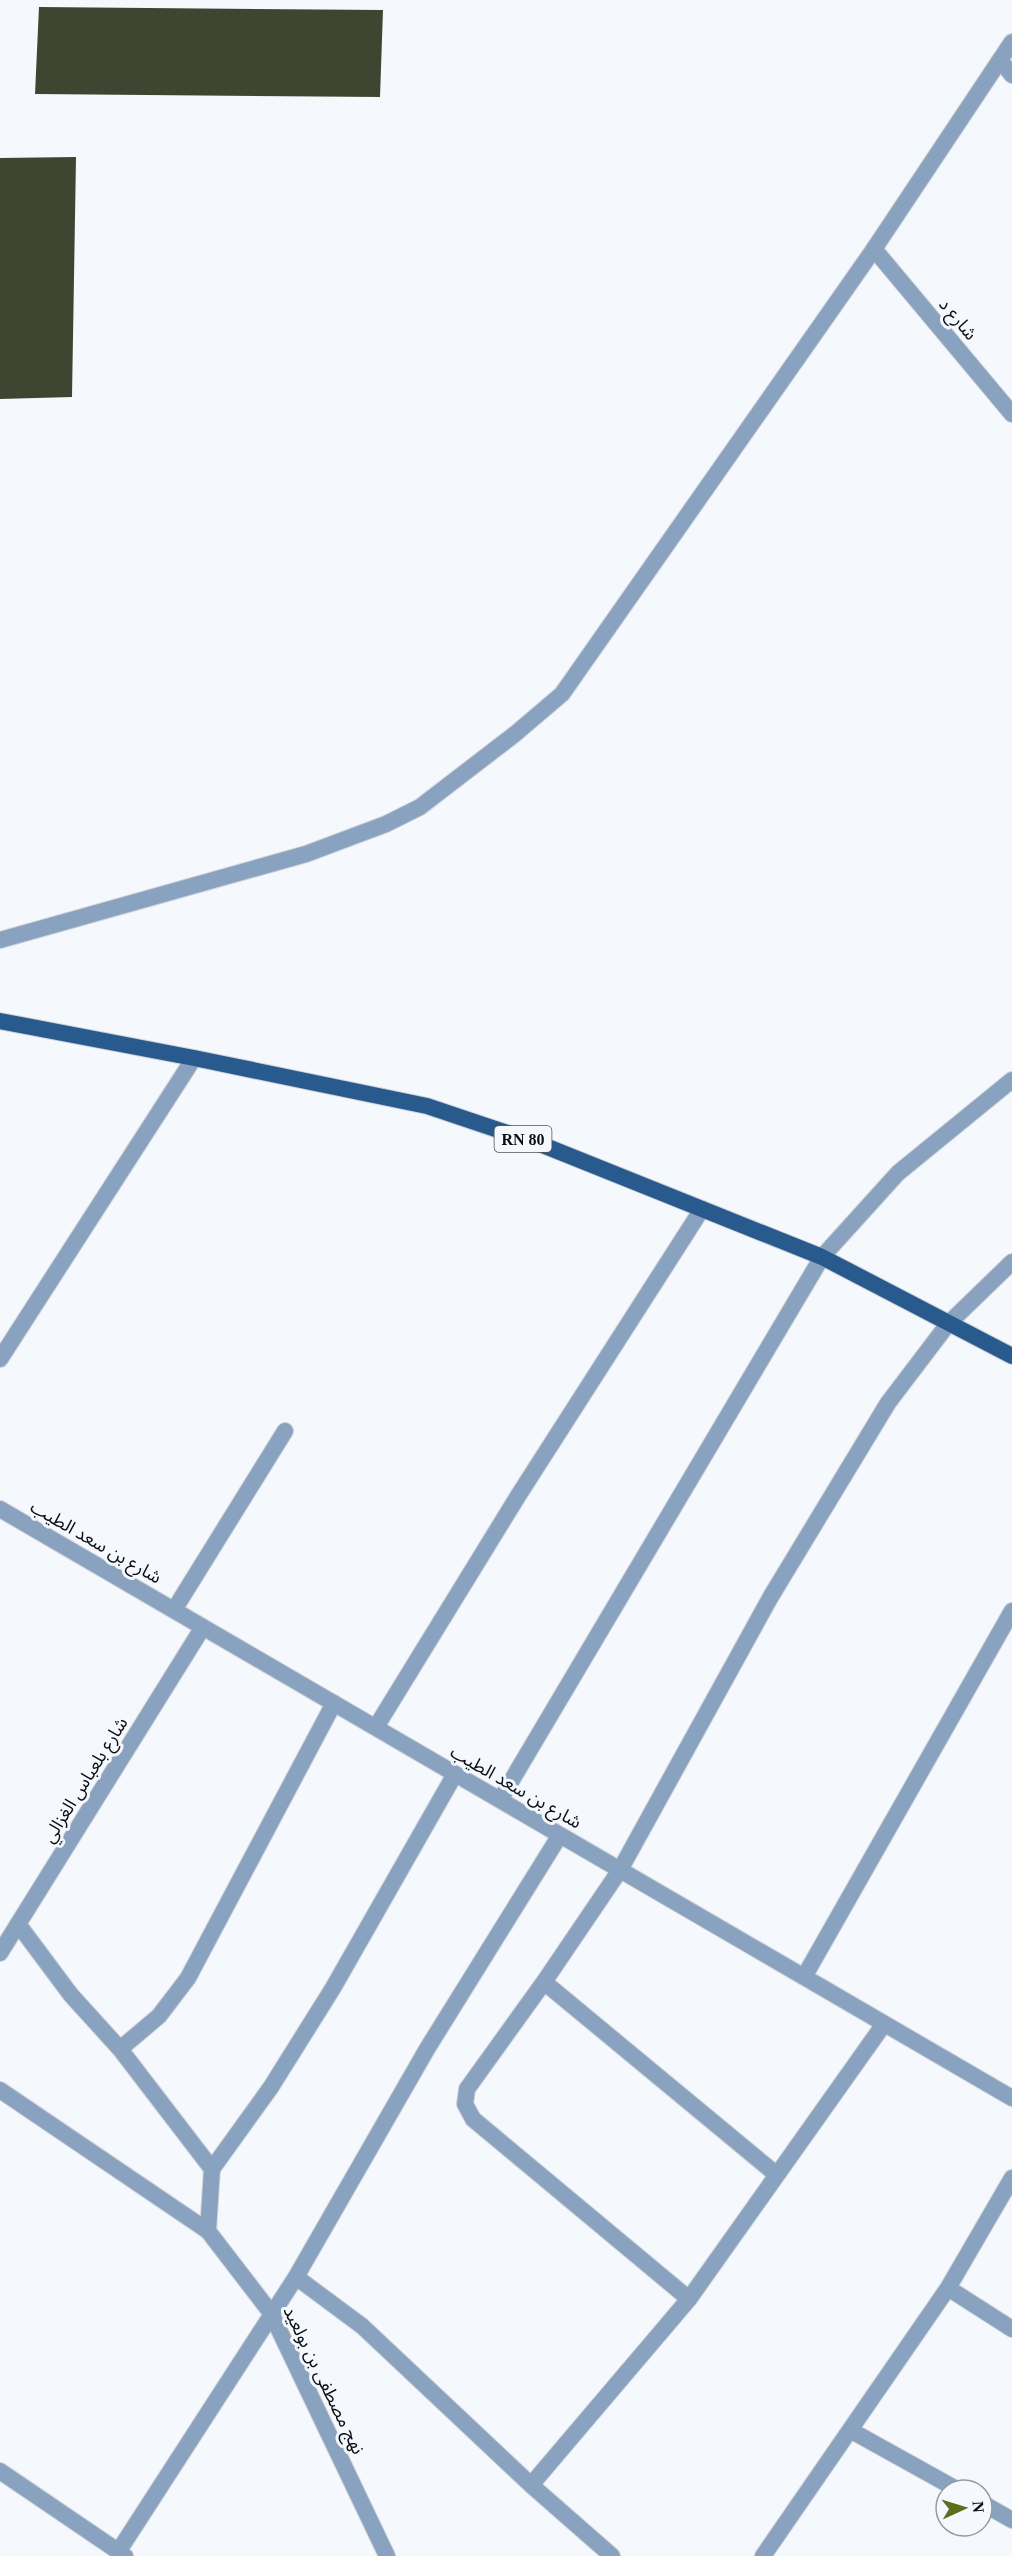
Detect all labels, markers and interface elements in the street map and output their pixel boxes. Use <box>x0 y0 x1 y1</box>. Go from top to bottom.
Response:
street label: شارع د <box>932 294 981 346</box>
road number: RN 80 <box>494 1126 552 1152</box>
street label: شارع بن سعد الطيب <box>25 1496 165 1591</box>
street label: شارع بلعباس الغزالي <box>38 1714 135 1849</box>
street label: شارع بن سعد الطيب <box>445 1741 585 1836</box>
street label: نهج مصطفى بن بولعيد <box>277 2303 369 2459</box>
north arrow <box>934 2478 994 2538</box>
text: N <box>970 2501 987 2514</box>

